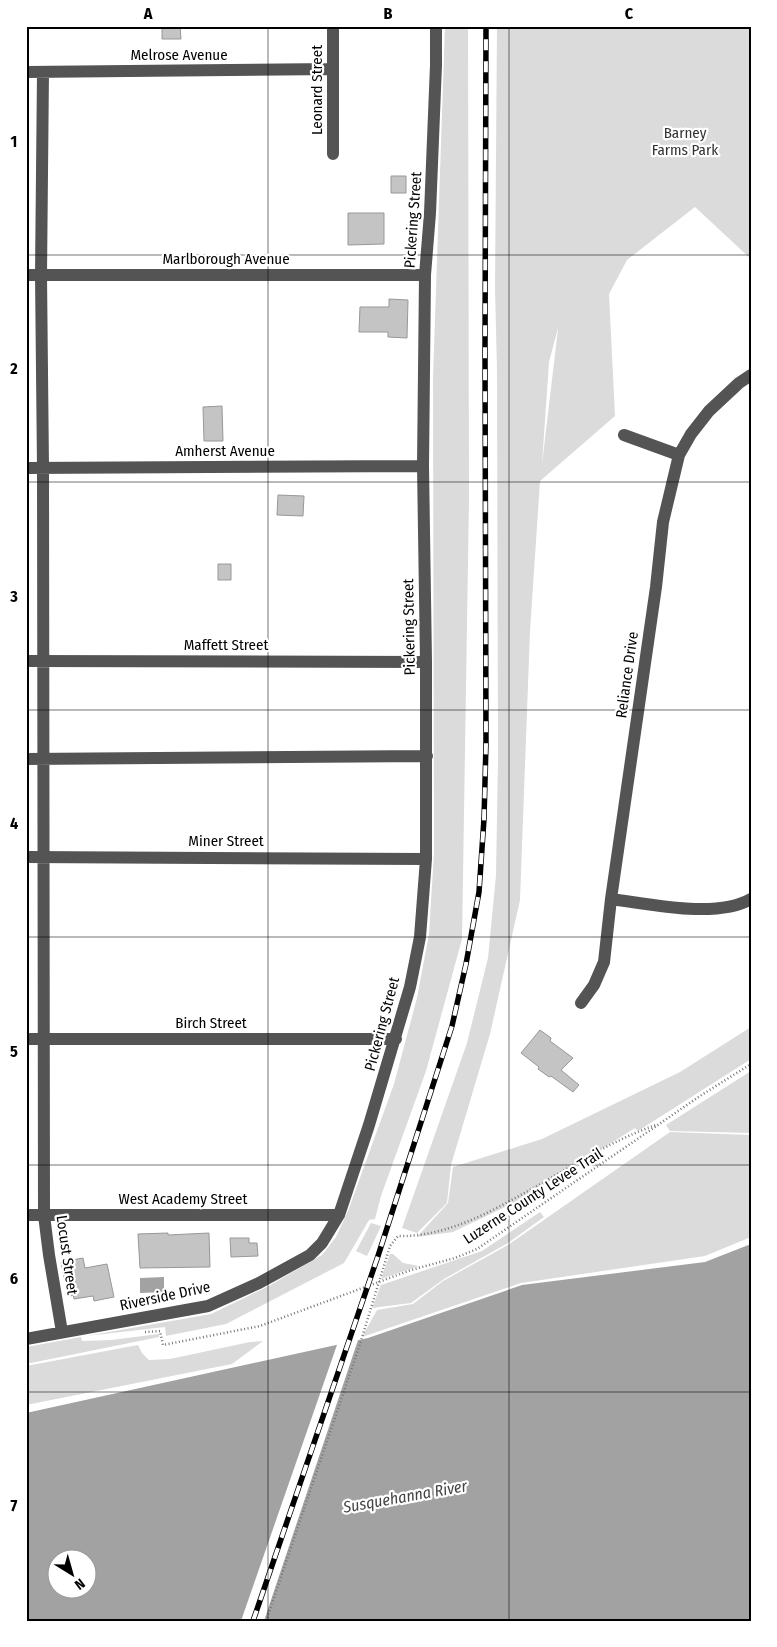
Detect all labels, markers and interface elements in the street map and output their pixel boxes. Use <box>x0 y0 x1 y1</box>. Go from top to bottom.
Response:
text: A <box>143 4 153 23</box>
text: B <box>384 4 393 23</box>
text: C <box>625 4 634 23</box>
street label: Leonard Street <box>308 45 326 135</box>
street label: Melrose Avenue <box>130 46 228 64</box>
park label: Barney Farms Park <box>652 124 718 159</box>
text: 1 <box>11 132 17 151</box>
street label: Pickering Street <box>401 171 425 269</box>
street label: Marlborough Avenue <box>162 250 290 268</box>
text: 2 <box>9 359 18 378</box>
street label: Amherst Avenue <box>175 442 275 460</box>
street label: Pickering Street <box>399 578 419 676</box>
text: 3 <box>9 587 18 606</box>
street label: Reliance Drive <box>612 631 642 719</box>
street label: Maffett Street <box>184 636 268 654</box>
text: 4 <box>10 814 18 833</box>
street label: Miner Street <box>188 832 264 850</box>
street label: Pickering Street <box>361 975 403 1073</box>
street label: Birch Street <box>175 1014 247 1032</box>
text: 5 <box>10 1042 18 1061</box>
street label: Luzerne County Levee Trail <box>460 1144 606 1248</box>
street label: West Academy Street <box>119 1190 248 1208</box>
street label: Locust Street <box>53 1214 81 1296</box>
text: 6 <box>10 1269 18 1288</box>
street label: Riverside Drive <box>118 1278 212 1314</box>
water label: Susquehanna River <box>341 1476 469 1517</box>
text: 7 <box>11 1496 18 1515</box>
north arrow <box>48 1550 98 1600</box>
text: N <box>71 1575 88 1593</box>

